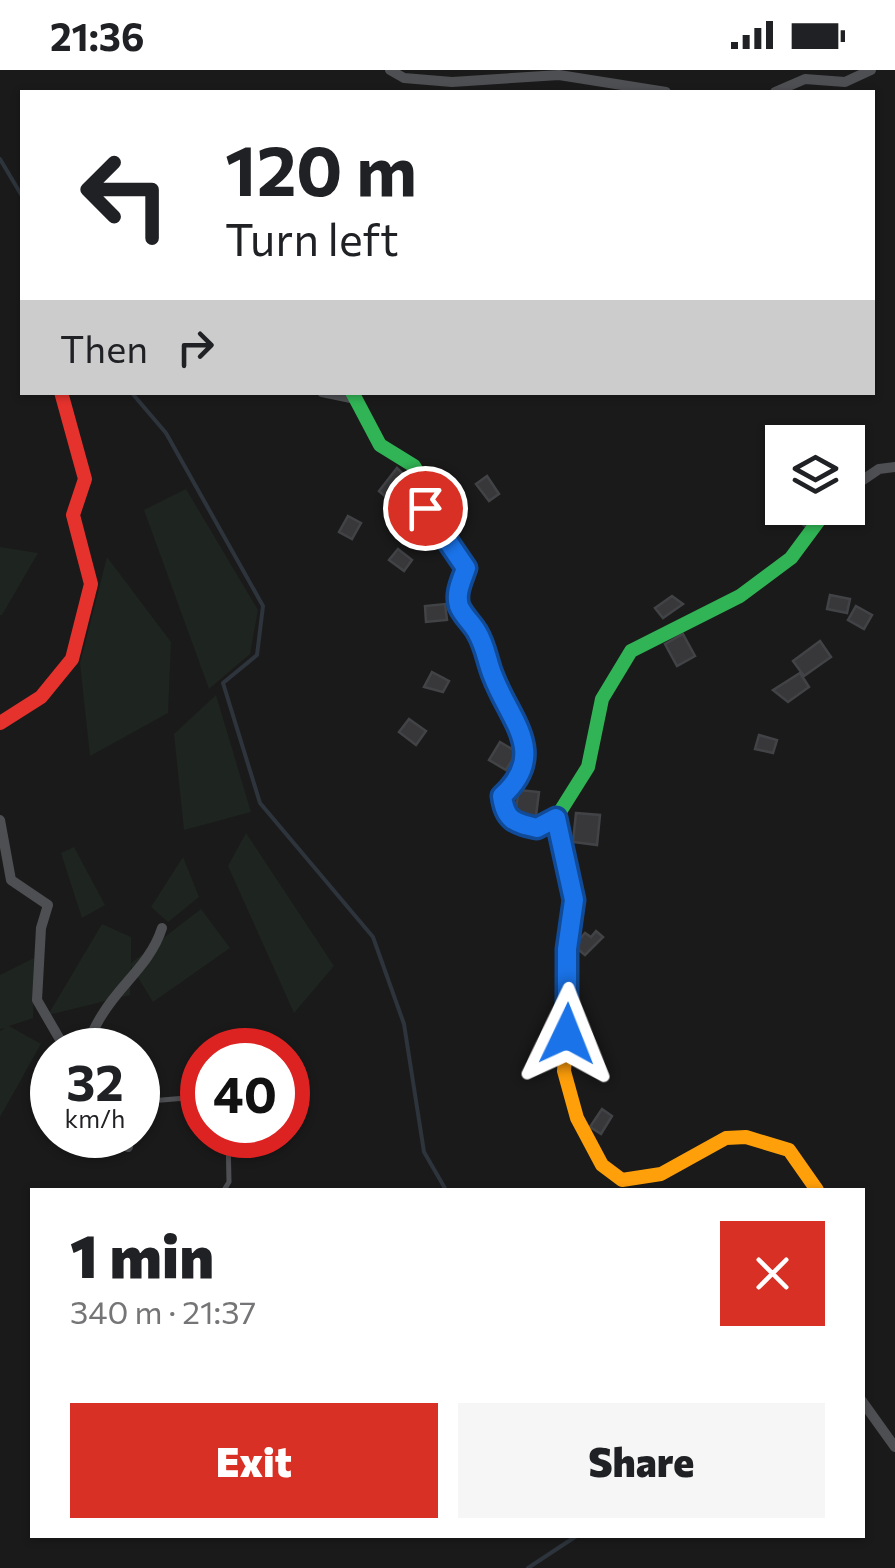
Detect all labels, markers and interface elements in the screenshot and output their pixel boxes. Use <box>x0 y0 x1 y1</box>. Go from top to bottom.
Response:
text: 21:36 <box>50 12 144 59</box>
text: 120 m <box>225 125 417 210</box>
icon: left <box>60 130 190 260</box>
text: Turn left <box>225 210 399 265</box>
icon: right <box>168 320 223 375</box>
text: Then <box>60 324 148 371</box>
map controls <box>765 425 865 525</box>
button: layers <box>765 425 865 525</box>
pin <box>383 466 468 551</box>
icon: arrive <box>398 481 453 536</box>
position arrow <box>515 982 619 1086</box>
speed limit sign: 40 <box>180 1028 310 1158</box>
text: 32 <box>66 1050 124 1111</box>
text: km/h <box>65 1103 125 1133</box>
text: 1 min <box>70 1217 214 1290</box>
button: close <box>720 1221 825 1326</box>
text: 340 m · 21:37 <box>70 1291 256 1331</box>
button: Exit <box>70 1403 438 1518</box>
button: Share <box>458 1403 825 1518</box>

